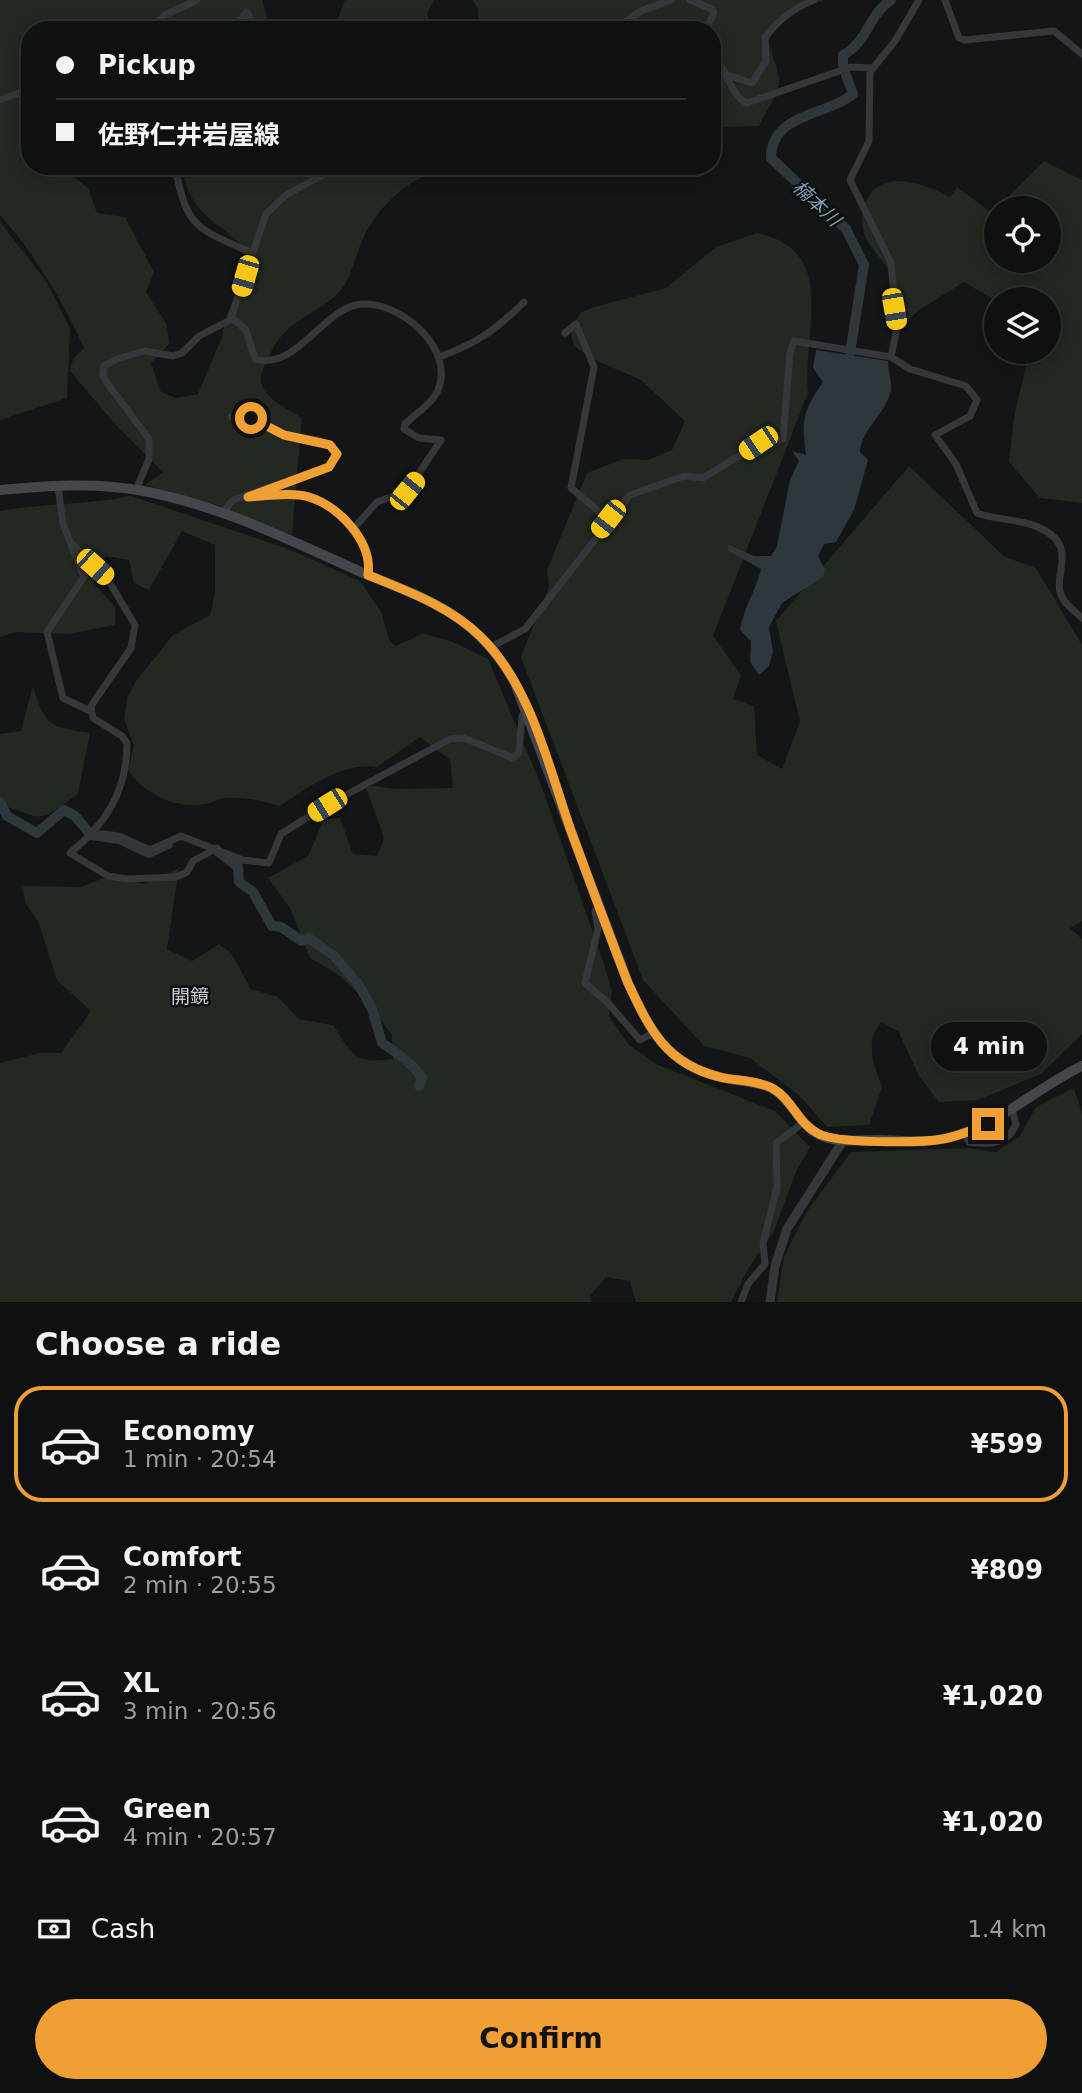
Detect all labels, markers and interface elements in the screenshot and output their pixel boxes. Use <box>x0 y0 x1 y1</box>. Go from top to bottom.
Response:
text: Pickup <box>98 50 196 80</box>
text: 佐野仁井岩屋線 <box>98 120 280 150</box>
water label: 楠本川 <box>789 176 847 232</box>
map controls <box>984 196 1061 364</box>
button: locate <box>984 196 1061 273</box>
car <box>230 253 261 299</box>
car <box>881 286 908 332</box>
button: layers <box>984 287 1061 364</box>
route start <box>235 402 267 434</box>
car <box>735 423 782 463</box>
car <box>386 468 429 514</box>
car <box>587 496 630 542</box>
car <box>73 545 118 589</box>
car <box>304 785 351 825</box>
district label: 開鏡 <box>171 985 209 1007</box>
callout: 4 min <box>930 1023 1046 1072</box>
text: 4 min <box>953 1033 1025 1059</box>
route end <box>972 1108 1004 1140</box>
text: Choose a ride <box>35 1325 281 1363</box>
icon: car <box>39 1413 102 1476</box>
text: Economy <box>123 1416 254 1446</box>
text: ¥599 <box>971 1429 1043 1459</box>
text: 1 min · 20:54 <box>123 1446 277 1472</box>
icon: car <box>39 1539 102 1602</box>
text: Comfort <box>123 1542 241 1572</box>
text: ¥809 <box>971 1555 1043 1585</box>
text: 2 min · 20:55 <box>123 1572 277 1598</box>
icon: car <box>39 1665 102 1728</box>
text: XL <box>123 1668 160 1698</box>
text: ¥1,020 <box>943 1681 1043 1711</box>
text: 3 min · 20:56 <box>123 1698 277 1724</box>
icon: car <box>39 1791 102 1854</box>
text: Green <box>123 1794 211 1824</box>
text: ¥1,020 <box>943 1807 1043 1837</box>
text: 4 min · 20:57 <box>123 1824 277 1850</box>
icon: cash <box>35 1910 73 1948</box>
text: Cash <box>91 1914 155 1944</box>
text: 1.4 km <box>967 1916 1047 1942</box>
button: Confirm <box>35 1999 1047 2079</box>

